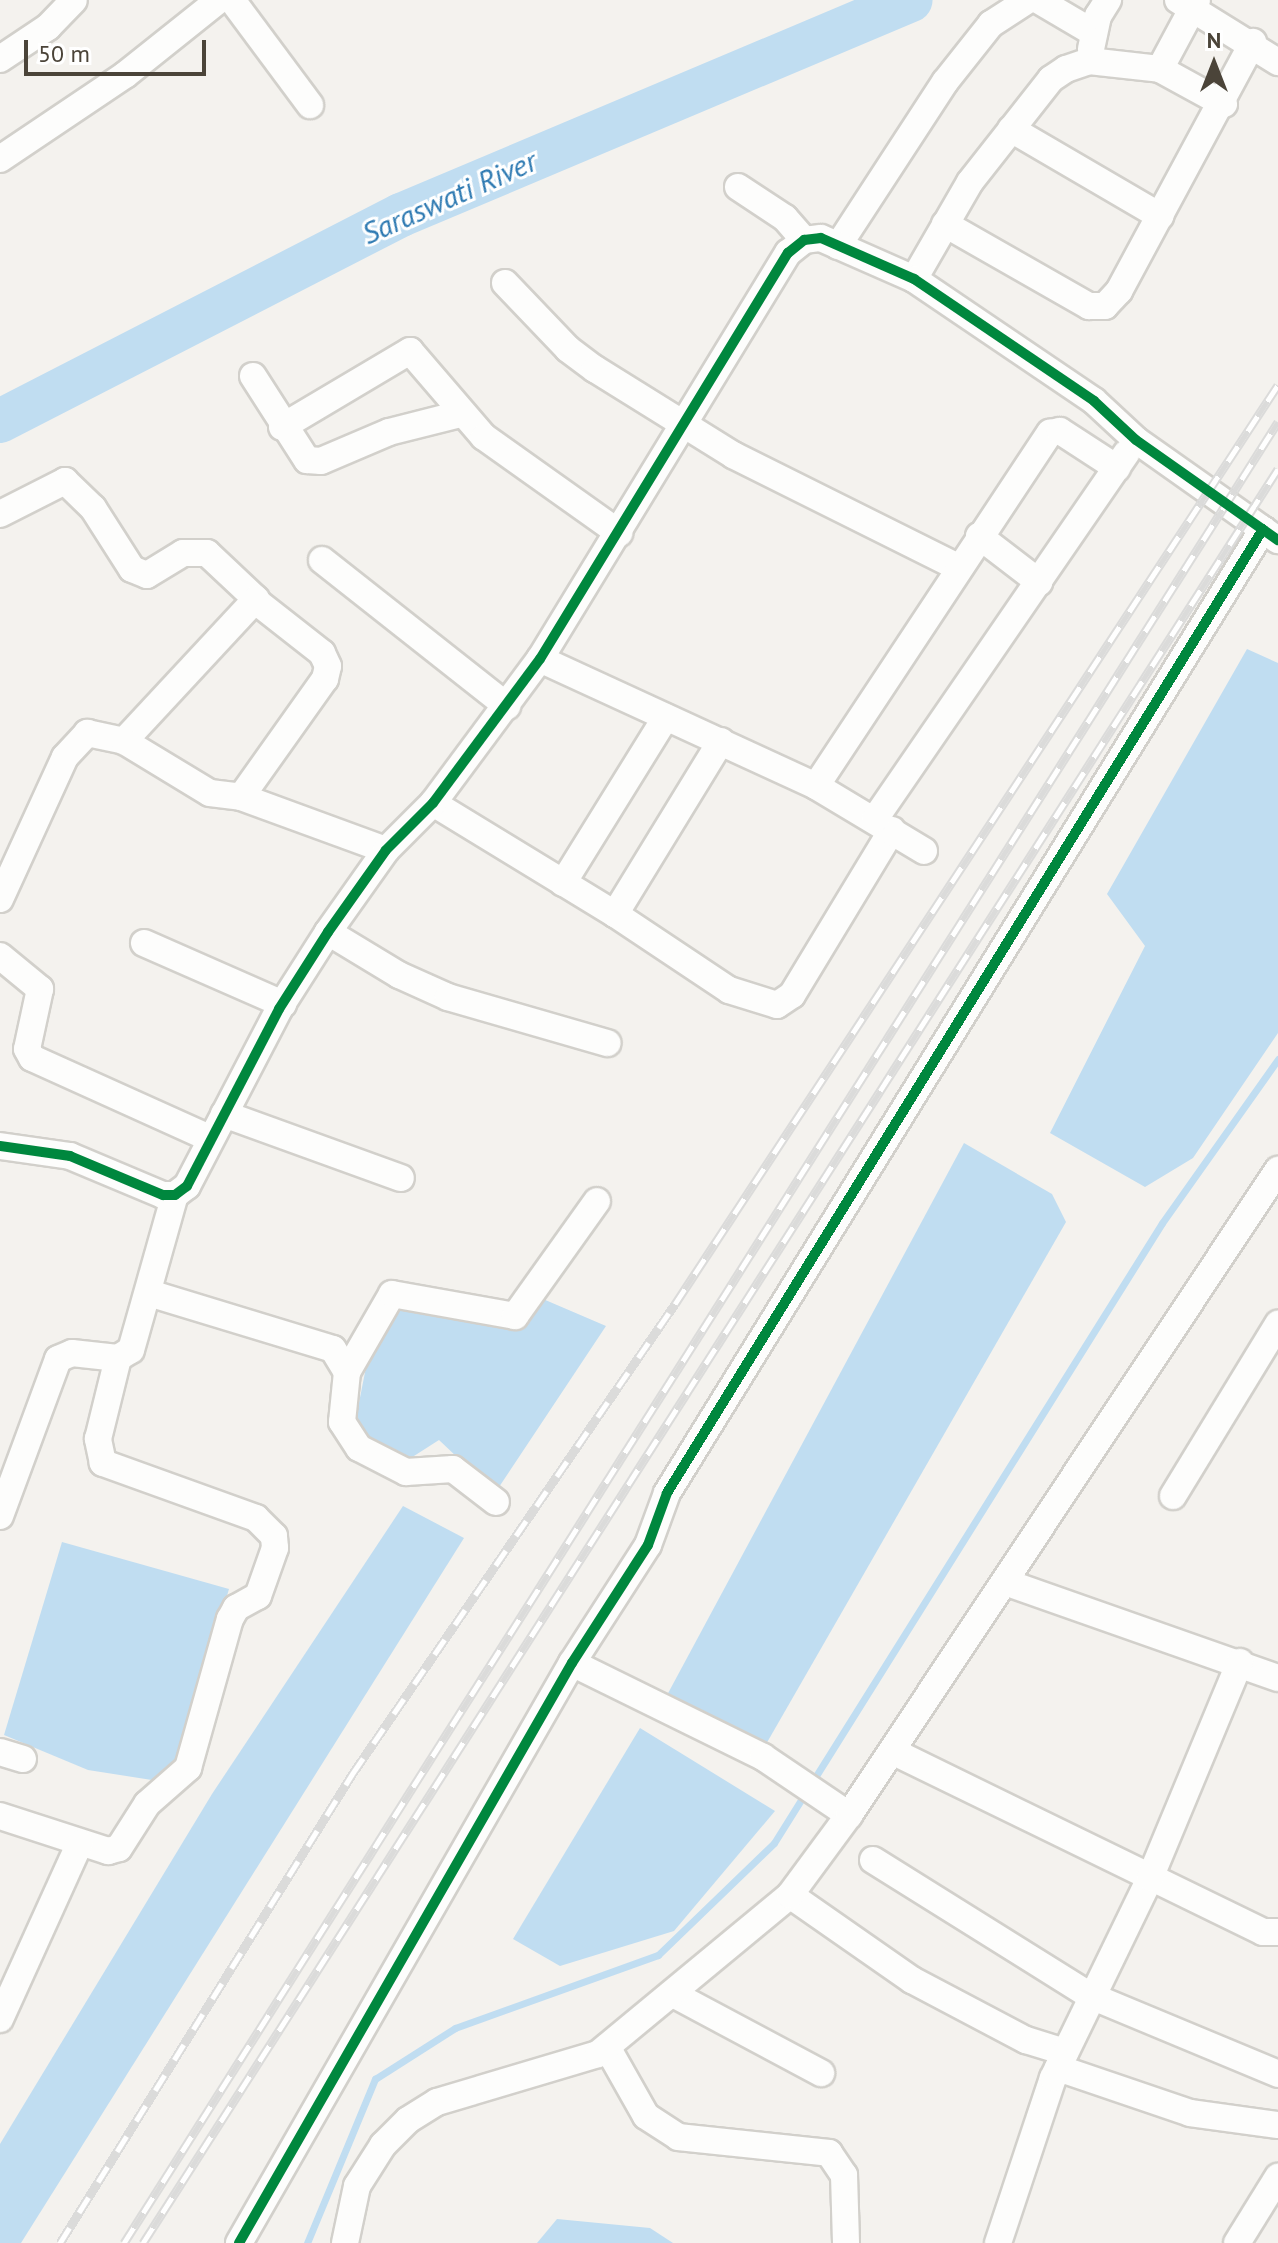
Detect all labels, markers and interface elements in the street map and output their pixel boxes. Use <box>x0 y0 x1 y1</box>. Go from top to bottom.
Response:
scale bar <box>28 24 210 74</box>
north arrow <box>1174 24 1254 104</box>
text: N <box>1207 26 1221 54</box>
text: 50 m <box>38 38 90 69</box>
water label: Saraswati River <box>356 142 542 252</box>

